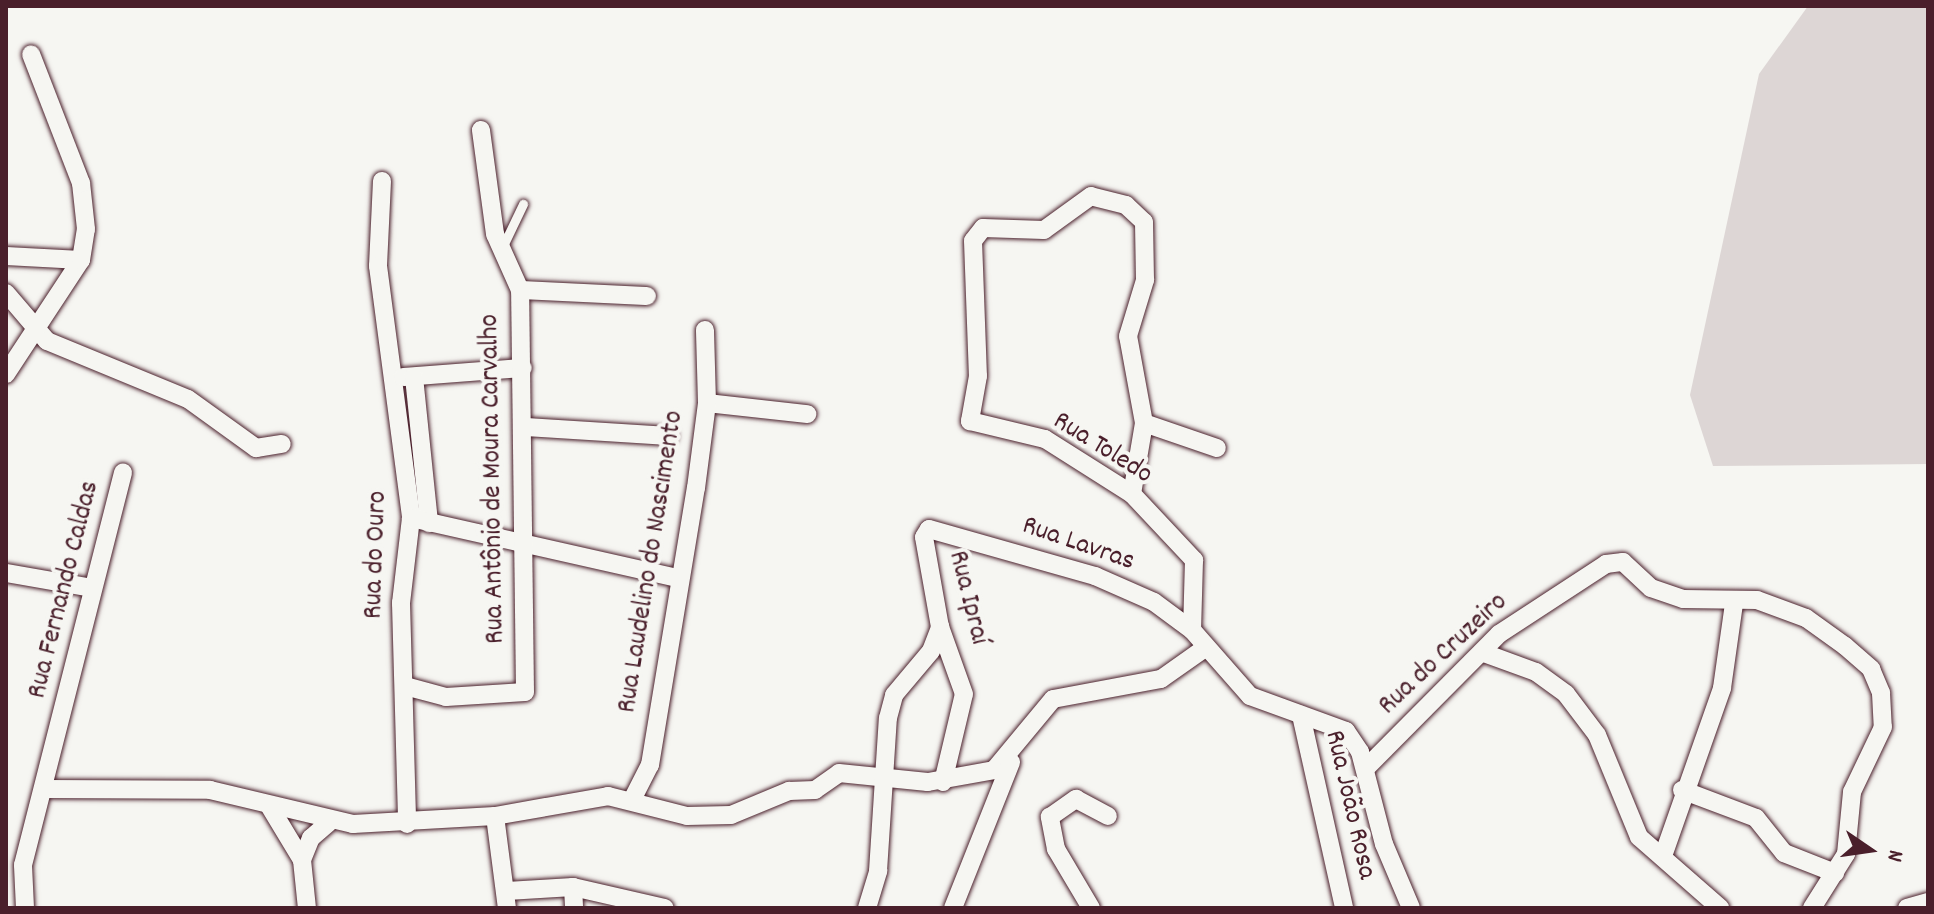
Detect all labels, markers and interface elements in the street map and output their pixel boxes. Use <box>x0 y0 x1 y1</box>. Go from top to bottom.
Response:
street label: Rua Antônio de Moura Carvalho <box>474 314 514 644</box>
street label: Rua Toledo <box>1046 405 1158 493</box>
street label: Rua Laudelino do Nascimento <box>612 409 692 715</box>
street label: Rua Fernando Caldas <box>22 478 108 702</box>
street label: Rua do Ouro <box>358 490 396 620</box>
street label: Rua Lavras <box>1017 510 1139 580</box>
street label: Rua Ipraí <box>939 548 995 648</box>
street label: Rua do Cruzeiro <box>1372 587 1516 723</box>
street label: Rua João Rosa <box>1316 727 1382 883</box>
north arrow <box>1830 810 1910 890</box>
text: N <box>1878 847 1910 864</box>

